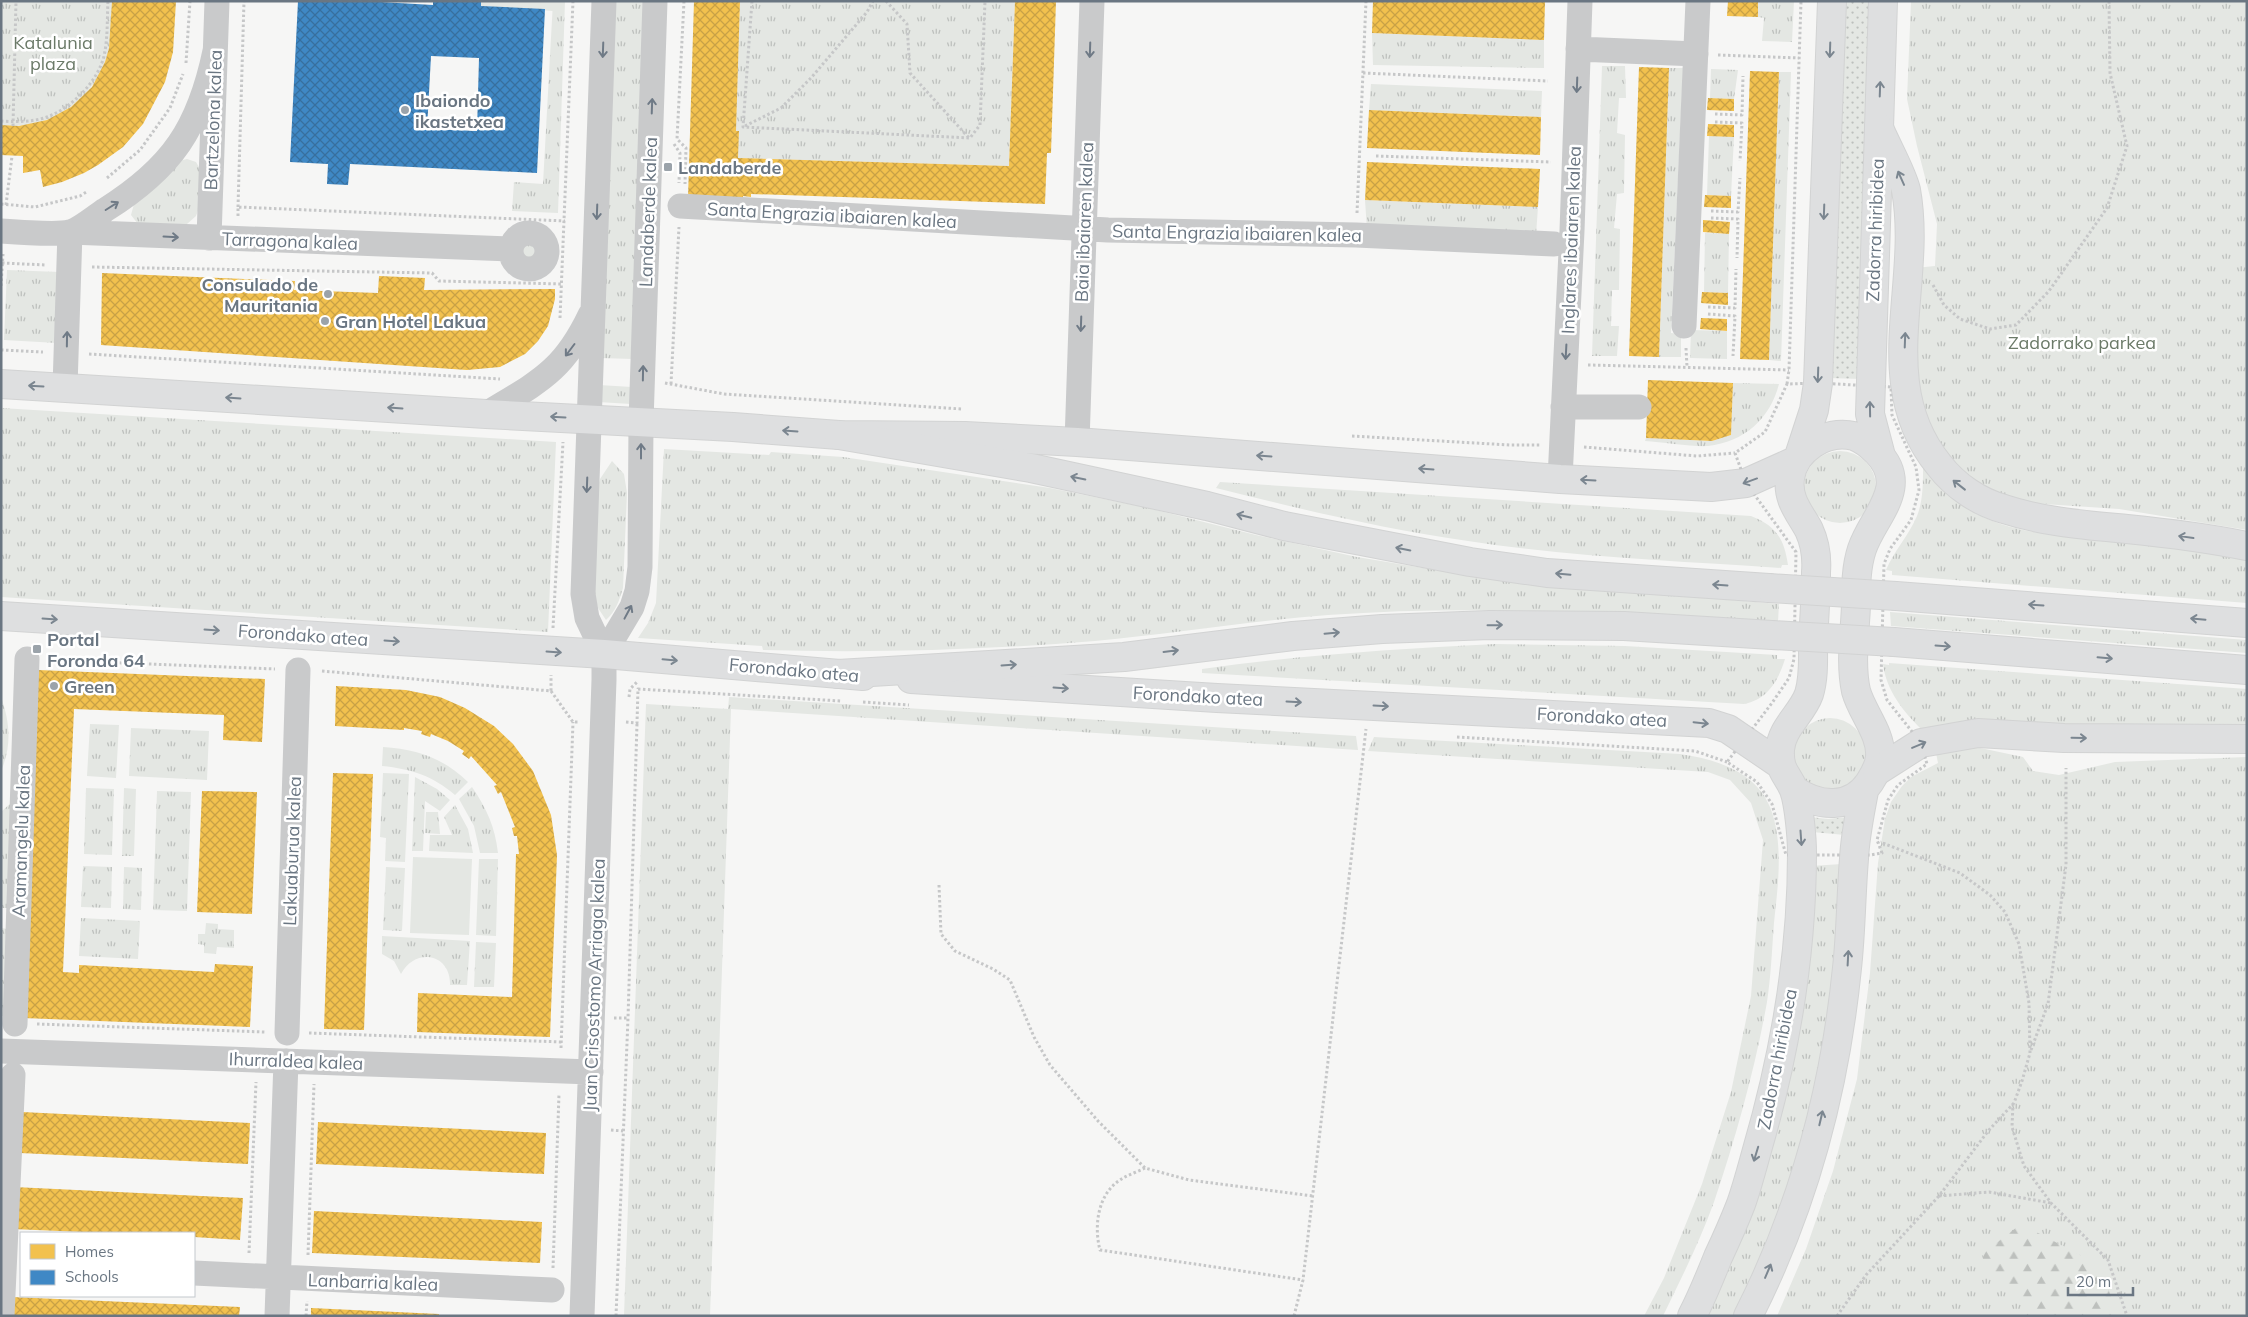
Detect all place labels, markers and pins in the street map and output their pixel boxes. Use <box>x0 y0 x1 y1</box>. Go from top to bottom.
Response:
place label: Ibaiondo ikastetxea <box>415 89 504 133</box>
marker: Ibaiondo ikastetxea <box>399 104 411 116</box>
place label: Landaberde <box>678 156 782 179</box>
marker: Landaberde <box>662 161 674 173</box>
place label: Consulado de Mauritania <box>201 273 318 317</box>
marker: Consulado de Mauritania <box>322 288 334 300</box>
place label: Gran Hotel Lakua <box>335 310 486 333</box>
marker: Gran Hotel Lakua <box>319 315 331 327</box>
place label: Portal Foronda 64 <box>47 628 145 672</box>
marker: Portal Foronda 64 <box>31 643 43 655</box>
place label: Green <box>64 675 115 698</box>
marker: Green <box>48 680 60 692</box>

